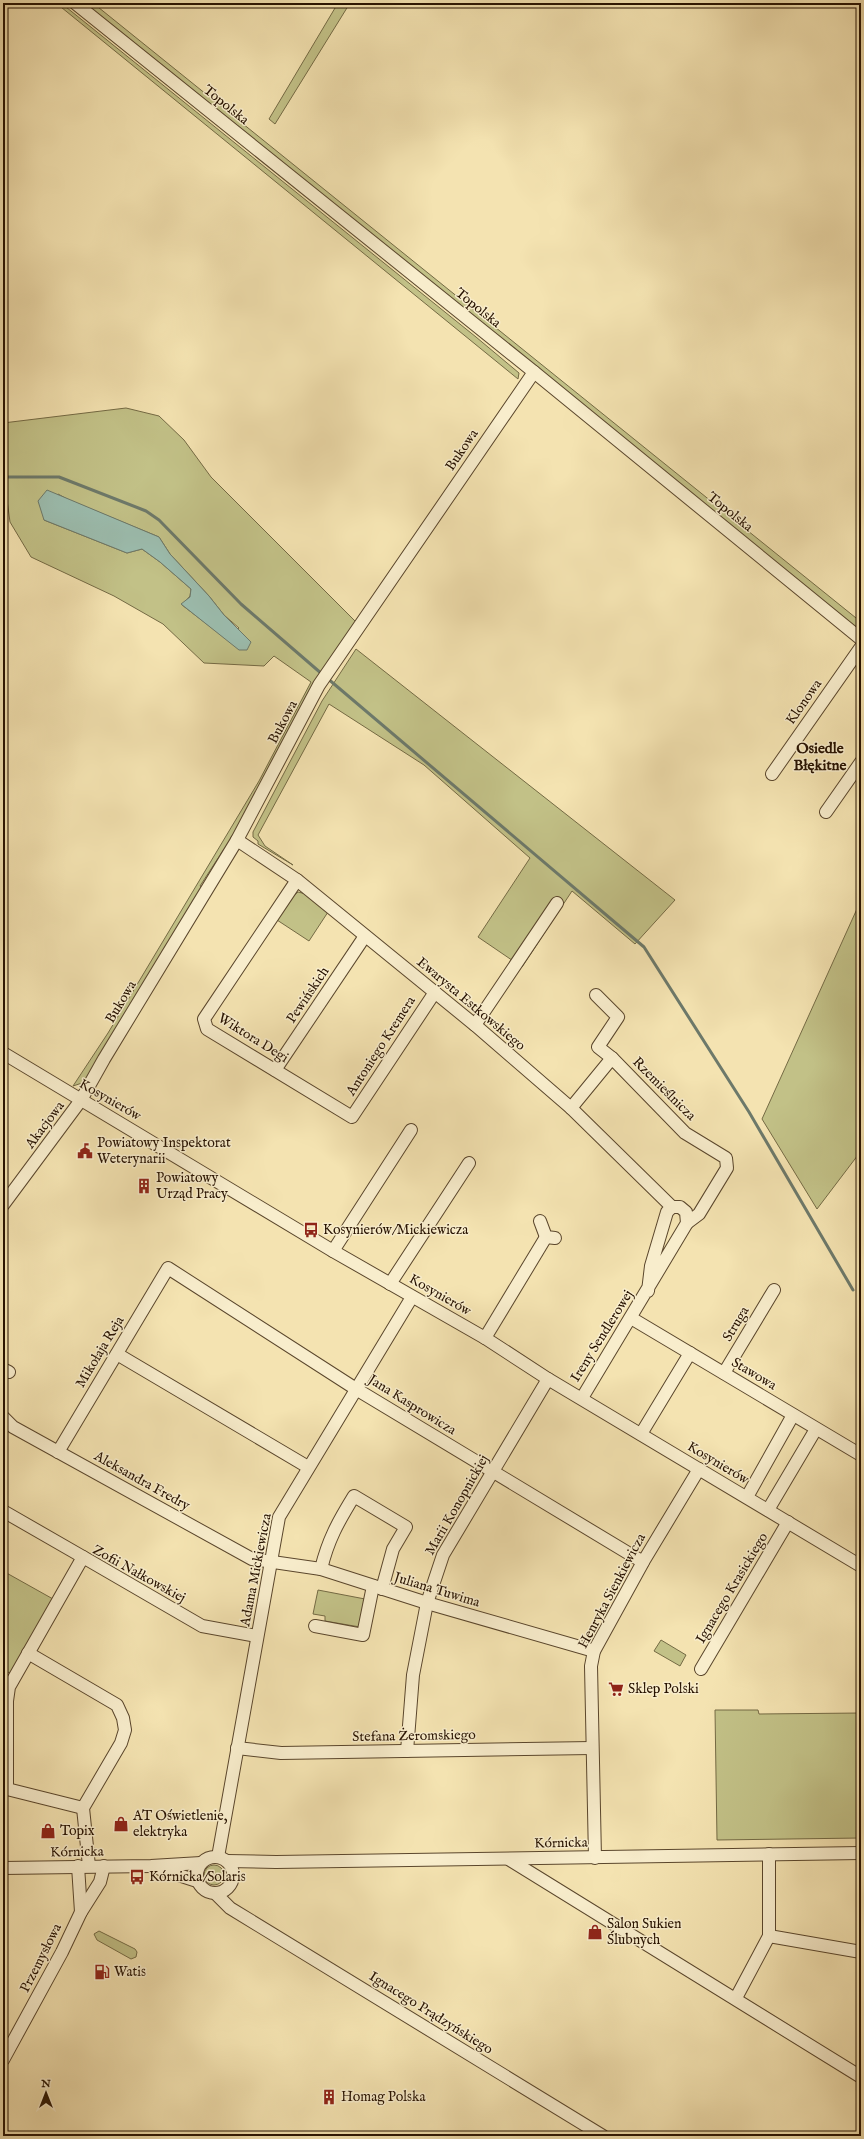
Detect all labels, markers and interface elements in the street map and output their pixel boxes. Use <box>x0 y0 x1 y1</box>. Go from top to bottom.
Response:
street label: Topolska <box>199 81 253 130</box>
street label: Topolska <box>451 284 505 333</box>
street label: Bukowa <box>442 425 483 474</box>
street label: Topolska <box>703 488 757 537</box>
street label: Klonowa <box>782 675 827 728</box>
street label: Bukowa <box>264 696 302 747</box>
district label: Osiedle Błękitne <box>794 739 847 775</box>
street label: Ewarysta Estkowskiego <box>413 953 529 1055</box>
street label: Pewińskich <box>283 963 334 1027</box>
street label: Bukowa <box>101 977 141 1027</box>
street label: Antoniego Kremera <box>342 992 420 1100</box>
street label: Wiktora Degi <box>214 1009 292 1067</box>
street label: Rzemieślnicza <box>628 1053 700 1125</box>
street label: Kosynierów <box>76 1075 145 1125</box>
street label: Akacjowa <box>21 1097 69 1153</box>
place label: Powiatowy Inspektorat Weterynarii <box>97 1134 231 1168</box>
public building icon: Powiatowy Inspektorat Weterynarii <box>76 1142 94 1160</box>
place label: Powiatowy Urząd Pracy <box>156 1169 228 1203</box>
building icon: Powiatowy Urząd Pracy <box>135 1177 153 1195</box>
bus stop icon: Kosynierów/Mickiewicza <box>302 1221 320 1239</box>
place label: Kosynierów/Mickiewicza <box>323 1221 469 1239</box>
street label: Kosynierów <box>406 1270 475 1320</box>
street label: Ireny Sendlerowej <box>567 1287 637 1385</box>
street label: Struga <box>718 1302 754 1345</box>
street label: Mikołaja Reja <box>72 1312 129 1391</box>
street label: Stawowa <box>728 1354 781 1395</box>
street label: Jana Kasprowicza <box>363 1370 460 1440</box>
street label: Kosynierów <box>684 1438 753 1489</box>
street label: Aleksandra Fredry <box>90 1447 193 1515</box>
street label: Marii Konopnickiej <box>421 1452 493 1558</box>
street label: Adama Mickiewicza <box>236 1511 276 1629</box>
street label: Henryka Sienkiewicza <box>574 1529 650 1652</box>
street label: Ignacego Krasickiego <box>692 1529 772 1647</box>
street label: Zofii Nałkowskiej <box>89 1541 189 1607</box>
street label: Juliana Tuwima <box>390 1568 483 1612</box>
supermarket icon: Sklep Polski <box>607 1680 625 1698</box>
place label: Sklep Polski <box>628 1680 699 1698</box>
street label: Stefana Żeromskiego <box>352 1726 476 1746</box>
place label: AT Oświetlenie, elektryka <box>132 1807 228 1841</box>
shop icon: AT Oświetlenie, elektryka <box>112 1815 130 1833</box>
shop icon: Topix <box>39 1822 57 1840</box>
place label: Topix <box>60 1822 95 1840</box>
street label: Kórnicka <box>534 1834 589 1852</box>
street label: Kórnicka <box>50 1843 105 1861</box>
bus stop icon: Kórnicka/Solaris <box>128 1868 146 1886</box>
place label: Kórnicka/Solaris <box>149 1868 246 1886</box>
place label: Salon Sukien Ślubnych <box>607 1915 682 1949</box>
street label: Przemysłowa <box>16 1920 66 1996</box>
shop icon: Salon Sukien Ślubnych <box>586 1923 604 1941</box>
fuel station icon: Watis <box>93 1963 111 1981</box>
place label: Watis <box>114 1963 146 1981</box>
street label: Ignacego Prądzyńskiego <box>366 1968 497 2059</box>
north arrow <box>26 2073 66 2113</box>
text: N <box>40 2077 51 2091</box>
building icon: Homag Polska <box>320 2088 338 2106</box>
place label: Homag Polska <box>341 2088 426 2106</box>

